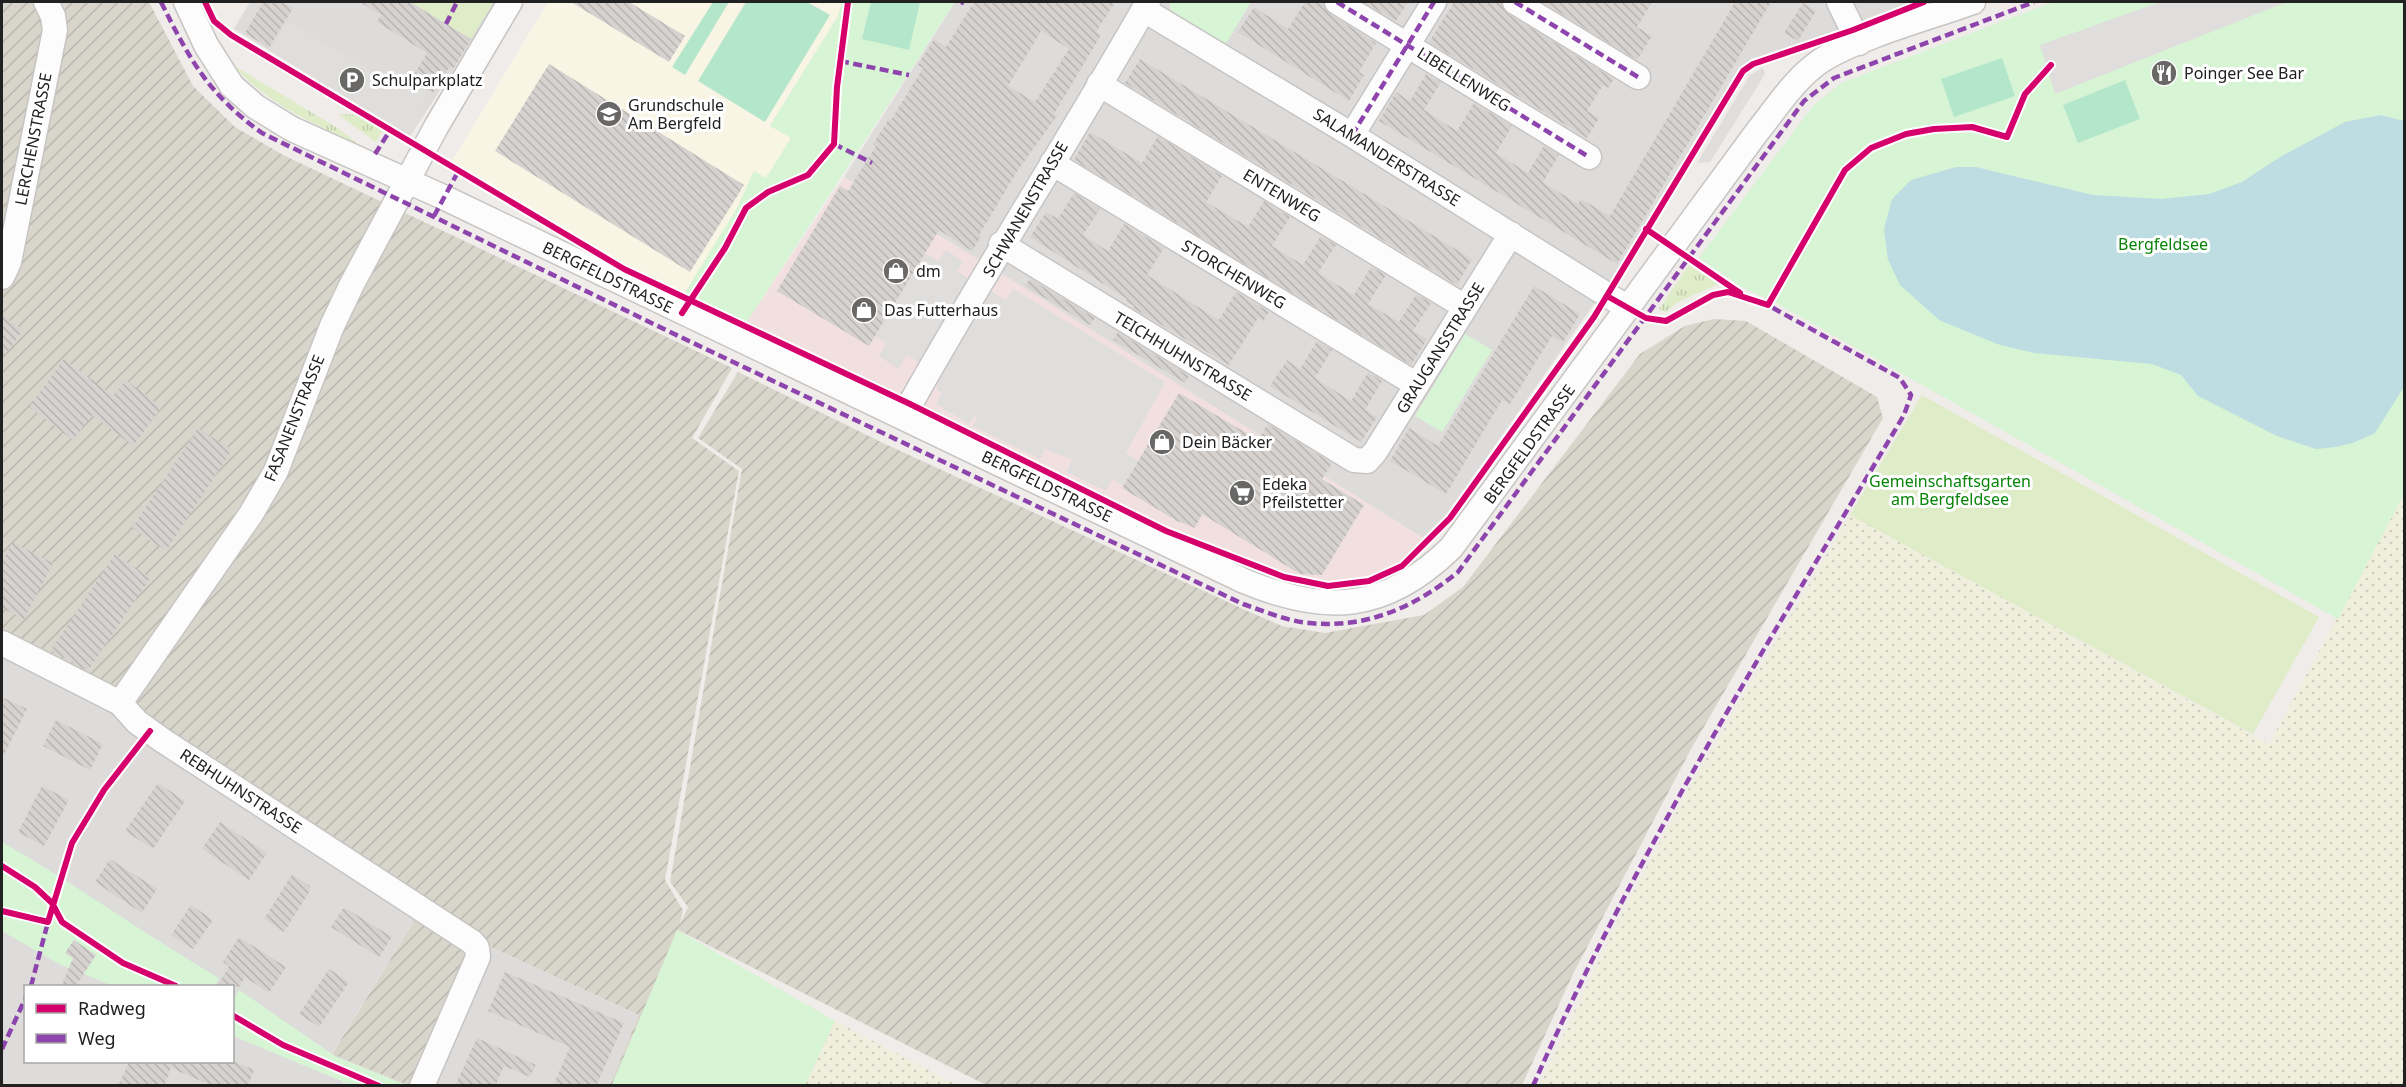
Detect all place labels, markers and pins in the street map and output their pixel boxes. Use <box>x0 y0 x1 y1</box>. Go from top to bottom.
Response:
restaurant icon: Poinger See Bar <box>2149 58 2179 88</box>
place label: Poinger See Bar <box>2184 62 2304 84</box>
parking icon: Schulparkplatz <box>337 65 367 95</box>
place label: Schulparkplatz <box>372 69 483 91</box>
place label: Grundschule Am Bergfeld <box>628 94 724 134</box>
school or university icon: Grundschule Am Bergfeld <box>594 99 624 129</box>
shop icon: dm <box>881 256 911 286</box>
place label: dm <box>916 260 941 282</box>
shop icon: Das Futterhaus <box>849 295 879 325</box>
place label: Das Futterhaus <box>884 299 998 321</box>
shop icon: Dein Bäcker <box>1147 427 1177 457</box>
place label: Dein Bäcker <box>1182 431 1273 453</box>
place label: Edeka Pfeilstetter <box>1262 473 1345 513</box>
supermarket icon: Edeka Pfeilstetter <box>1227 478 1257 508</box>

